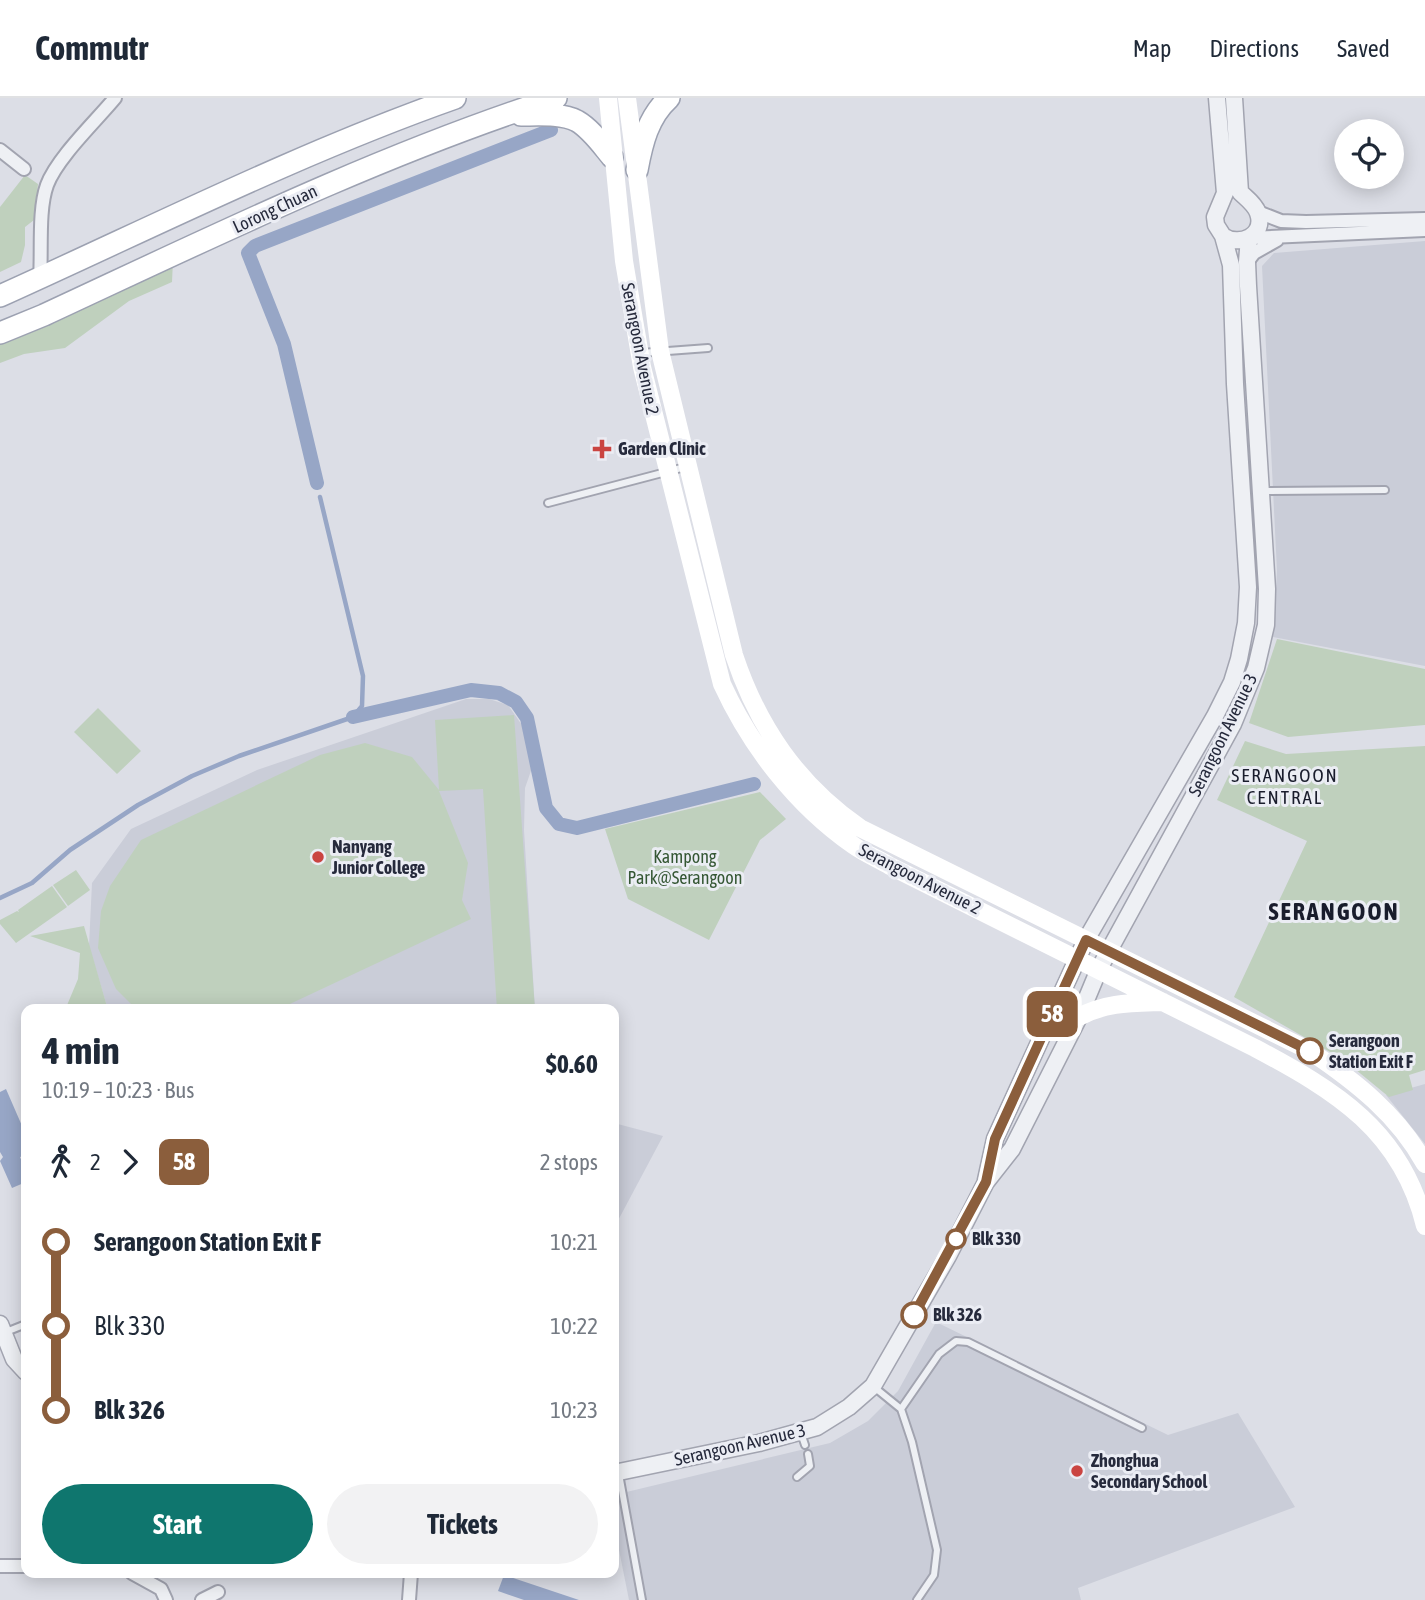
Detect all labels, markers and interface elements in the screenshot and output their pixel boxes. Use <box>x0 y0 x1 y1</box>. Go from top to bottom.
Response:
text: Commutr <box>35 29 148 67</box>
text: Map <box>1133 35 1171 62</box>
text: Directions <box>1209 35 1299 62</box>
text: Saved <box>1337 35 1390 62</box>
map controls <box>1334 119 1404 189</box>
button: locate <box>1334 119 1404 189</box>
street label: Lorong Chuan <box>229 180 320 237</box>
street label: Serangoon Avenue 2 <box>617 281 664 417</box>
place label: Garden Clinic <box>618 438 706 459</box>
marker: Garden Clinic <box>592 439 612 459</box>
street label: Serangoon Avenue 3 <box>1184 670 1261 800</box>
district label: SERANGOON CENTRAL <box>1231 764 1339 808</box>
place label: Nanyang Junior College <box>331 836 425 878</box>
street label: Serangoon Avenue 2 <box>856 839 985 918</box>
park label: Kampong Park@Serangoon <box>628 846 742 888</box>
marker: Nanyang Junior College <box>310 849 326 865</box>
district label: SERANGOON <box>1268 898 1400 925</box>
line badge: 58 <box>1020 991 1084 1037</box>
text: 58 <box>1041 1000 1063 1027</box>
text: 4 min <box>42 1029 120 1072</box>
place label: Serangoon Station Exit F <box>1329 1030 1413 1072</box>
marker: Serangoon Station Exit F <box>1297 1038 1323 1064</box>
text: $0.60 <box>546 1049 598 1079</box>
text: 10:19 – 10:23 · Bus <box>42 1077 194 1103</box>
icon: walk <box>42 1143 80 1181</box>
icon: forward <box>111 1143 149 1181</box>
text: 58 <box>173 1148 195 1175</box>
text: 2 <box>90 1149 101 1175</box>
text: 2 stops <box>540 1149 598 1175</box>
text: Serangoon Station Exit F <box>94 1227 321 1257</box>
place label: Blk 330 <box>972 1228 1021 1249</box>
text: 10:21 <box>550 1229 598 1255</box>
marker: Blk 330 <box>946 1229 966 1249</box>
marker: Blk 326 <box>901 1302 927 1328</box>
place label: Blk 326 <box>933 1304 982 1325</box>
text: Blk 330 <box>94 1311 165 1341</box>
text: 10:22 <box>550 1313 598 1339</box>
text: Blk 326 <box>94 1395 165 1425</box>
text: 10:23 <box>550 1397 598 1423</box>
street label: Serangoon Avenue 3 <box>672 1419 808 1470</box>
place label: Zhonghua Secondary School <box>1091 1450 1207 1492</box>
marker: Zhonghua Secondary School <box>1069 1463 1085 1479</box>
button: Start <box>42 1484 313 1564</box>
button: Tickets <box>327 1484 598 1564</box>

